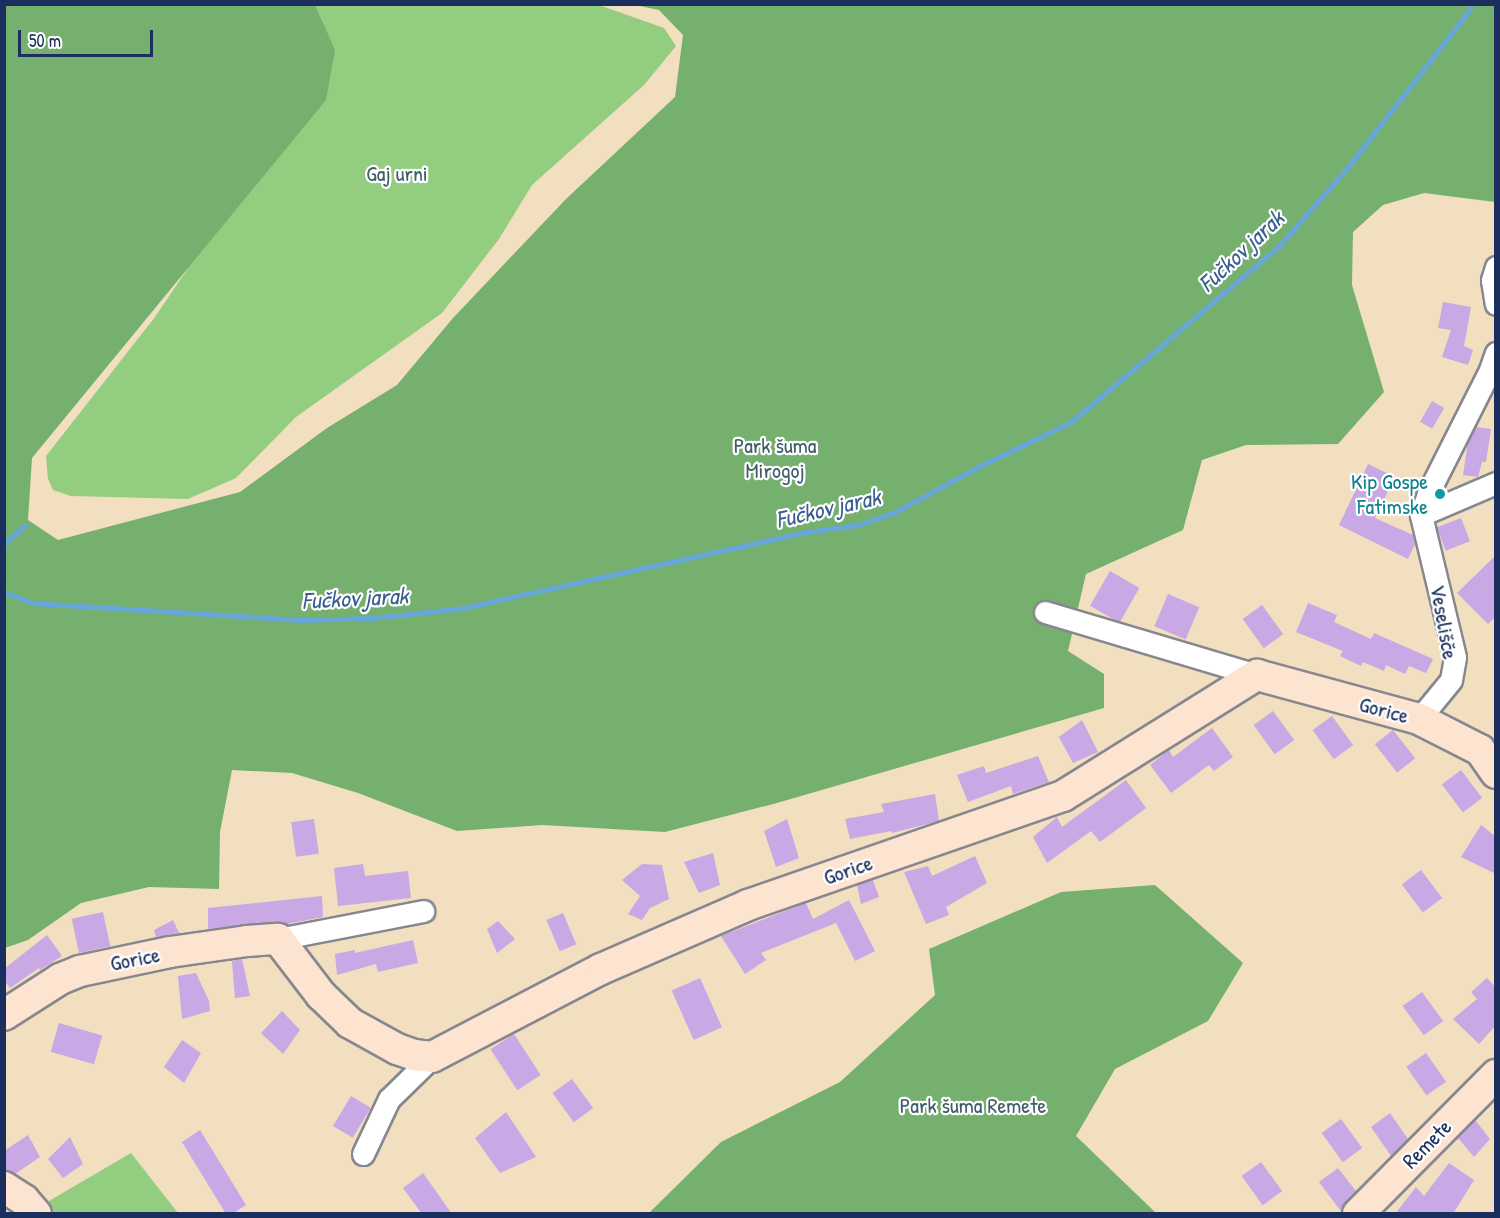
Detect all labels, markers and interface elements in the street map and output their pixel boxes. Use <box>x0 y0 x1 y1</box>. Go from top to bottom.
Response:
scale bar <box>21 18 156 56</box>
text: 50 m <box>29 28 61 53</box>
park label: Gaj urni <box>366 161 428 187</box>
water label: Fučkov jarak <box>1192 204 1290 298</box>
park label: Park šuma Mirogoj <box>734 432 816 484</box>
place label: Kip Gospe Fatimske <box>1351 468 1428 520</box>
water label: Fučkov jarak <box>773 482 883 534</box>
marker: Kip Gospe Fatimske <box>1433 487 1447 501</box>
water label: Fučkov jarak <box>301 581 409 615</box>
street label: Veselišče <box>1424 583 1464 661</box>
street label: Gorice <box>1356 691 1412 729</box>
street label: Gorice <box>820 849 876 891</box>
street label: Gorice <box>108 941 162 977</box>
park label: Park šuma Remete <box>900 1093 1046 1119</box>
street label: Remete <box>1397 1114 1457 1174</box>

